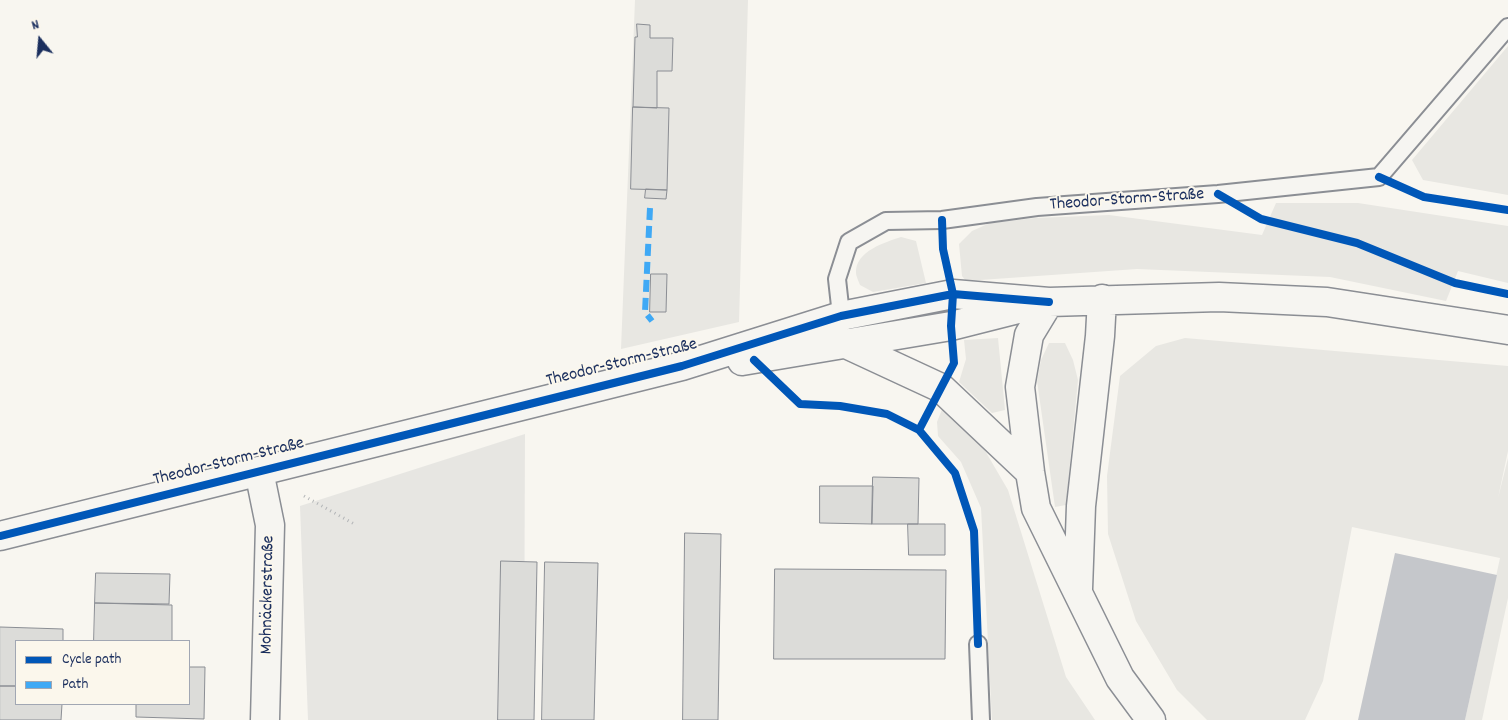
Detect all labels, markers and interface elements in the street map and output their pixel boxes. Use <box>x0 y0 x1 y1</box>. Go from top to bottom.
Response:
north arrow <box>15 15 65 65</box>
text: N <box>29 15 42 36</box>
street label: Theodor-Storm-Straße <box>1049 185 1205 217</box>
street label: Theodor-Storm-Straße <box>544 335 700 393</box>
street label: Theodor-Storm-Straße <box>151 434 307 492</box>
street label: Mohnäckerstraße <box>257 535 281 655</box>
legend <box>15 640 190 705</box>
text: Cycle path <box>62 649 121 671</box>
text: Path <box>62 674 88 696</box>

